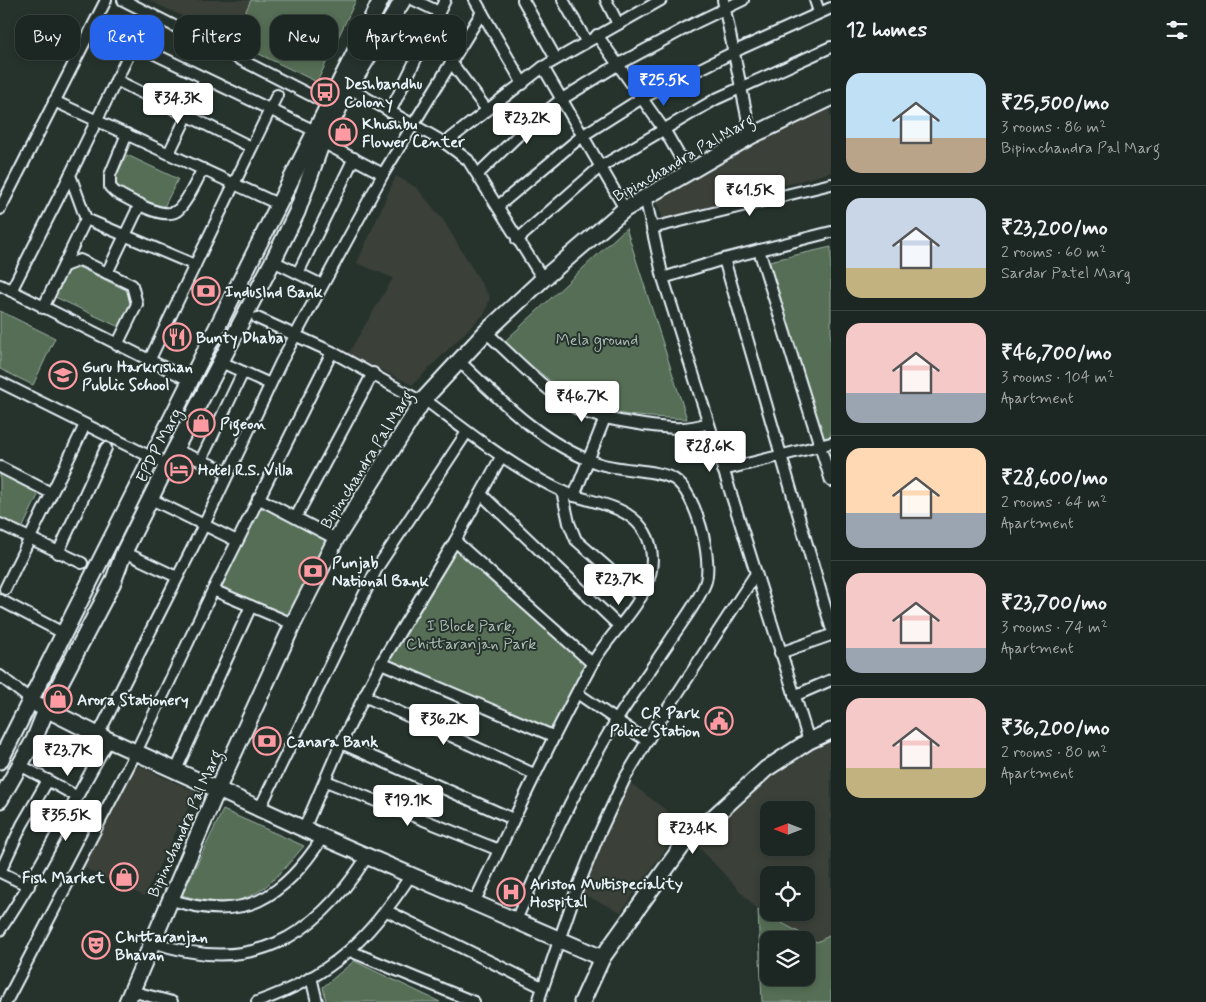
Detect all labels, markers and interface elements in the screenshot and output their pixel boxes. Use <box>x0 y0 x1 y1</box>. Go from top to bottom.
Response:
chip: Buy <box>15 15 80 60</box>
chip: Rent <box>90 15 164 60</box>
chip: Filters <box>174 15 260 60</box>
chip: New <box>270 15 338 60</box>
chip: Apartment <box>348 15 466 60</box>
text: 12 homes <box>846 16 927 44</box>
icon: filters <box>1163 16 1191 44</box>
pin: ₹25.5K <box>623 64 705 107</box>
text: ₹25.5K <box>639 70 689 91</box>
place label: Deshbandhu Colony <box>344 74 423 113</box>
bus stop icon: Deshbandhu Colony <box>310 77 340 107</box>
pin: ₹34.3K <box>137 82 219 125</box>
text: ₹34.3K <box>154 88 202 109</box>
text: ₹25,500/mo <box>1001 89 1109 117</box>
icon: home <box>886 93 946 153</box>
pin: ₹23.2K <box>486 102 568 145</box>
text: ₹23.2K <box>504 108 550 129</box>
street label: Bipinchandra Pal Marg <box>610 109 758 208</box>
place label: Khushbu Flower Center <box>362 114 465 153</box>
shop icon: Khushbu Flower Center <box>328 117 358 147</box>
text: 3 rooms · 86 m² <box>1001 117 1106 138</box>
text: Bipinchandra Pal Marg <box>1001 138 1160 159</box>
pin: ₹61.5K <box>709 174 791 217</box>
text: ₹61.5K <box>726 180 774 201</box>
text: ₹23,200/mo <box>1001 214 1108 242</box>
icon: home <box>886 218 946 278</box>
text: 2 rooms · 60 m² <box>1001 242 1106 263</box>
text: Sardar Patel Marg <box>1001 263 1131 284</box>
bank icon: IndusInd Bank <box>191 276 221 306</box>
place label: IndusInd Bank <box>225 282 324 303</box>
restaurant icon: Bunty Dhaba <box>162 322 192 352</box>
place label: Bunty Dhaba <box>196 328 284 349</box>
park label: Mela ground <box>556 330 638 352</box>
text: ₹46,700/mo <box>1001 339 1112 367</box>
icon: home <box>886 343 946 403</box>
place label: Guru Harkrishan Public School <box>82 357 193 396</box>
school or university icon: Guru Harkrishan Public School <box>48 360 78 390</box>
text: 3 rooms · 104 m² <box>1001 367 1114 388</box>
pin: ₹46.7K <box>541 380 623 423</box>
text: ₹46.7K <box>556 386 608 407</box>
street label: Bipinchandra Pal Marg <box>316 387 419 533</box>
text: Apartment <box>1001 388 1074 409</box>
street label: EPDP Marg <box>132 405 188 487</box>
shop icon: Pigeon <box>186 408 216 438</box>
place label: Pigeon <box>220 414 267 437</box>
pin: ₹28.6K <box>669 430 751 473</box>
text: ₹28.6K <box>686 436 734 457</box>
hotel icon: Hotel R.S. Villa <box>164 454 194 484</box>
place label: Hotel R.S. Villa <box>198 460 293 481</box>
text: ₹28,600/mo <box>1001 464 1108 492</box>
icon: home <box>886 468 946 528</box>
text: 2 rooms · 64 m² <box>1001 492 1107 513</box>
text: Apartment <box>1001 513 1074 534</box>
place label: Punjab National Bank <box>332 553 430 592</box>
bank icon: Punjab National Bank <box>298 556 328 586</box>
pin: ₹23.7K <box>578 564 660 606</box>
text: ₹23.7K <box>595 569 643 590</box>
text: ₹23,700/mo <box>1001 589 1107 617</box>
icon: home <box>886 593 946 653</box>
park label: I Block Park, Chittaranjan Park <box>406 616 536 655</box>
text: 3 rooms · 74 m² <box>1001 617 1108 638</box>
text: Apartment <box>1001 638 1074 659</box>
shop icon: Arora Stationery <box>43 684 73 714</box>
place label: Arora Stationery <box>77 690 189 711</box>
place label: CR Park Police Station <box>610 703 701 742</box>
pin: ₹36.2K <box>403 704 485 746</box>
public building icon: CR Park Police Station <box>704 706 734 736</box>
text: ₹36.2K <box>420 709 468 730</box>
text: ₹36,200/mo <box>1001 714 1110 742</box>
icon: home <box>886 718 946 778</box>
bank icon: Canara Bank <box>252 726 282 756</box>
place label: Canara Bank <box>286 732 378 753</box>
pin: ₹23.7K <box>27 734 109 777</box>
text: ₹23.7K <box>44 740 92 761</box>
text: 2 rooms · 80 m² <box>1001 742 1107 763</box>
street label: Bipinchandra Pal Marg <box>143 747 228 901</box>
text: Apartment <box>1001 763 1074 784</box>
pin: ₹19.1K <box>367 784 449 827</box>
text: ₹19.1K <box>384 790 432 811</box>
pin: ₹35.5K <box>25 800 107 842</box>
north arrow <box>760 801 815 856</box>
map controls <box>760 801 815 986</box>
text: ₹35.5K <box>41 805 91 826</box>
pin: ₹23.4K <box>652 812 734 855</box>
text: ₹23.4K <box>669 818 717 839</box>
shop icon: Fish Market <box>109 862 139 892</box>
button: locate <box>760 866 815 921</box>
place label: Fish Market <box>22 868 106 889</box>
place label: Ariston Multispeciality Hospital <box>530 874 683 913</box>
hospital icon: Ariston Multispeciality Hospital <box>496 877 526 907</box>
place label: Chittaranjan Bhavan <box>115 927 208 966</box>
theatre icon: Chittaranjan Bhavan <box>81 930 111 960</box>
button: layers <box>760 931 815 986</box>

